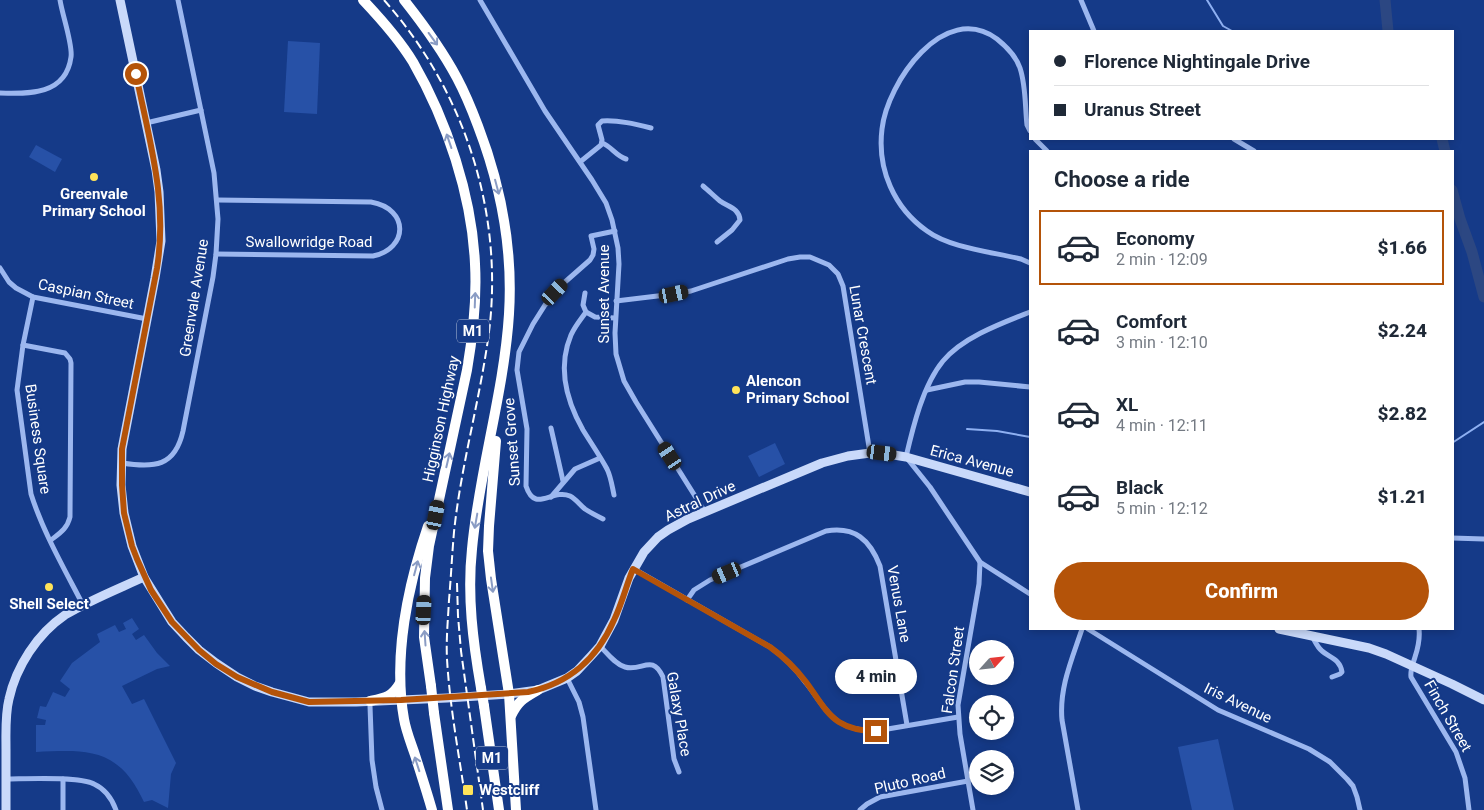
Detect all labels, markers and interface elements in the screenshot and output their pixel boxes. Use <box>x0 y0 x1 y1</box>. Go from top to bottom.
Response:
one-way arrow <box>428 32 438 46</box>
text: Florence Nightingale Drive <box>1084 50 1310 73</box>
route start <box>125 63 147 85</box>
text: Uranus Street <box>1084 98 1201 121</box>
one-way arrow <box>444 134 453 149</box>
text: Choose a ride <box>1054 167 1190 192</box>
marker: Greenvale Primary School <box>88 171 100 183</box>
one-way arrow <box>493 179 503 195</box>
place label: Greenvale Primary School <box>42 185 146 220</box>
icon: car <box>1056 225 1101 270</box>
text: Economy <box>1116 227 1195 250</box>
street label: Swallowridge Road <box>245 233 373 251</box>
text: $1.66 <box>1378 236 1427 259</box>
street label: Greenvale Avenue <box>176 238 212 358</box>
street label: Sunset Avenue <box>595 245 613 343</box>
text: 2 min · 12:09 <box>1116 250 1208 269</box>
street label: Caspian Street <box>36 275 136 313</box>
car <box>539 276 570 308</box>
car <box>657 284 690 304</box>
street label: Lunar Crescent <box>845 284 881 386</box>
one-way arrow <box>470 292 480 308</box>
icon: car <box>1056 308 1101 353</box>
text: Comfort <box>1116 310 1187 333</box>
text: $2.24 <box>1378 319 1427 342</box>
road number: M1 <box>457 320 489 342</box>
text: 3 min · 12:10 <box>1116 333 1208 352</box>
street label: Higginson Highway <box>419 354 463 484</box>
place label: Alencon Primary School <box>746 372 849 407</box>
street label: Business Square <box>21 383 55 495</box>
marker: Alencon Primary School <box>730 384 742 396</box>
icon: car <box>1056 391 1101 436</box>
text: XL <box>1116 393 1138 416</box>
street label: Sunset Grove <box>500 397 524 487</box>
text: $2.82 <box>1378 402 1427 425</box>
text: 4 min · 12:11 <box>1116 416 1208 435</box>
car <box>655 439 684 473</box>
street label: Erica Avenue <box>928 441 1016 481</box>
car <box>866 444 897 462</box>
one-way arrow <box>443 453 453 469</box>
icon: car <box>1056 474 1101 519</box>
text: Black <box>1116 476 1163 499</box>
street label: Astral Drive <box>662 477 738 525</box>
text: $1.21 <box>1378 485 1427 508</box>
car <box>425 499 446 531</box>
text: 5 min · 12:12 <box>1116 499 1208 518</box>
one-way arrow <box>470 512 480 528</box>
car <box>710 560 743 586</box>
one-way arrow <box>411 561 421 577</box>
button: Confirm <box>1054 562 1429 620</box>
street label: Venus Lane <box>883 564 915 644</box>
one-way arrow <box>487 576 497 592</box>
marker: Shell Select <box>43 581 55 593</box>
place label: Shell Select <box>9 595 89 613</box>
car <box>415 595 432 625</box>
street label: Falcon Street <box>938 625 968 715</box>
one-way arrow <box>420 630 429 646</box>
north arrow <box>969 640 1014 685</box>
map controls <box>969 640 1014 795</box>
callout: 4 min <box>835 658 917 694</box>
text: 4 min <box>856 667 896 686</box>
street label: Galaxy Place <box>663 670 695 758</box>
street label: Finch Street <box>1420 677 1476 755</box>
street label: Iris Avenue <box>1201 679 1275 727</box>
button: locate <box>969 695 1014 740</box>
route end <box>865 720 887 742</box>
road number: M1 <box>476 746 508 770</box>
button: layers <box>969 750 1014 795</box>
one-way arrow <box>412 756 422 772</box>
street label: Pluto Road <box>872 764 948 798</box>
place label: Westcliff <box>479 781 540 799</box>
marker: Westcliff <box>461 783 475 797</box>

